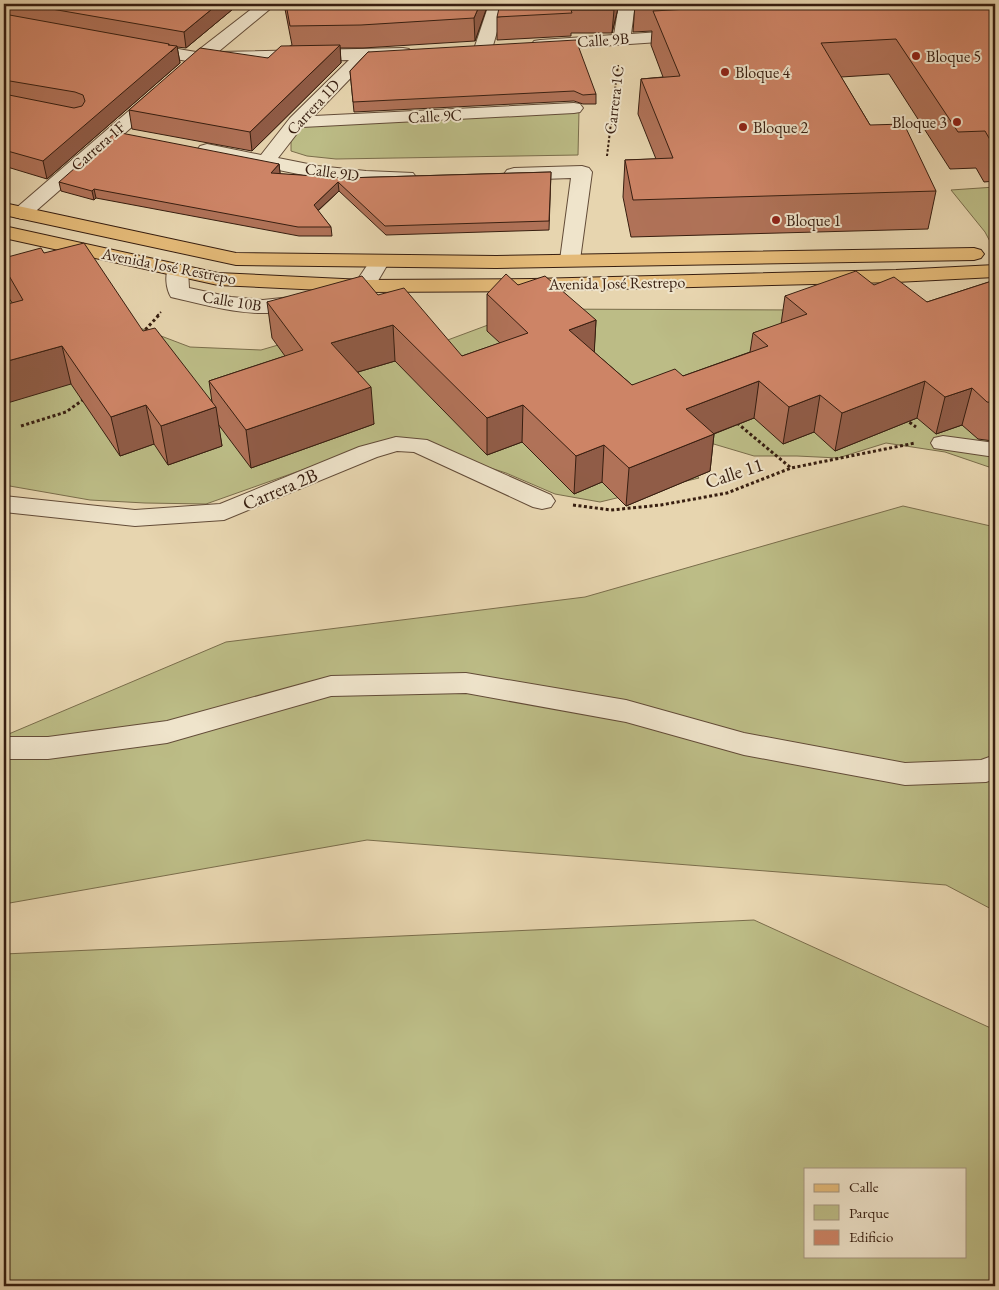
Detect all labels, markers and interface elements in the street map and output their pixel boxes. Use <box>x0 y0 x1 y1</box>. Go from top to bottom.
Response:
street label: Calle 9B <box>576 28 630 52</box>
place label: Bloque 5 <box>926 46 981 67</box>
marker: Bloque 5 <box>910 50 922 62</box>
place label: Bloque 4 <box>735 62 790 83</box>
street label: Carrera 1C <box>599 65 629 135</box>
marker: Bloque 4 <box>719 66 731 78</box>
street label: Carrera 1D <box>282 74 344 140</box>
street label: Calle 9C <box>408 104 462 128</box>
place label: Bloque 3 <box>892 112 947 133</box>
marker: Bloque 3 <box>951 116 963 128</box>
street label: Carrera 1F <box>66 117 130 175</box>
place label: Bloque 2 <box>753 117 808 138</box>
marker: Bloque 2 <box>737 121 749 133</box>
street label: Calle 9D <box>303 158 361 186</box>
place label: Bloque 1 <box>786 210 841 231</box>
marker: Bloque 1 <box>770 214 782 226</box>
street label: Avenida José Restrepo <box>99 242 238 289</box>
street label: Avenida José Restrepo <box>548 271 685 295</box>
street label: Calle 10B <box>201 286 263 316</box>
street label: Calle 11 <box>702 452 766 494</box>
street label: Carrera 2B <box>239 462 321 516</box>
legend <box>804 1168 966 1258</box>
text: Calle <box>849 1177 879 1196</box>
text: Parque <box>849 1203 889 1222</box>
text: Edificio <box>849 1227 893 1246</box>

